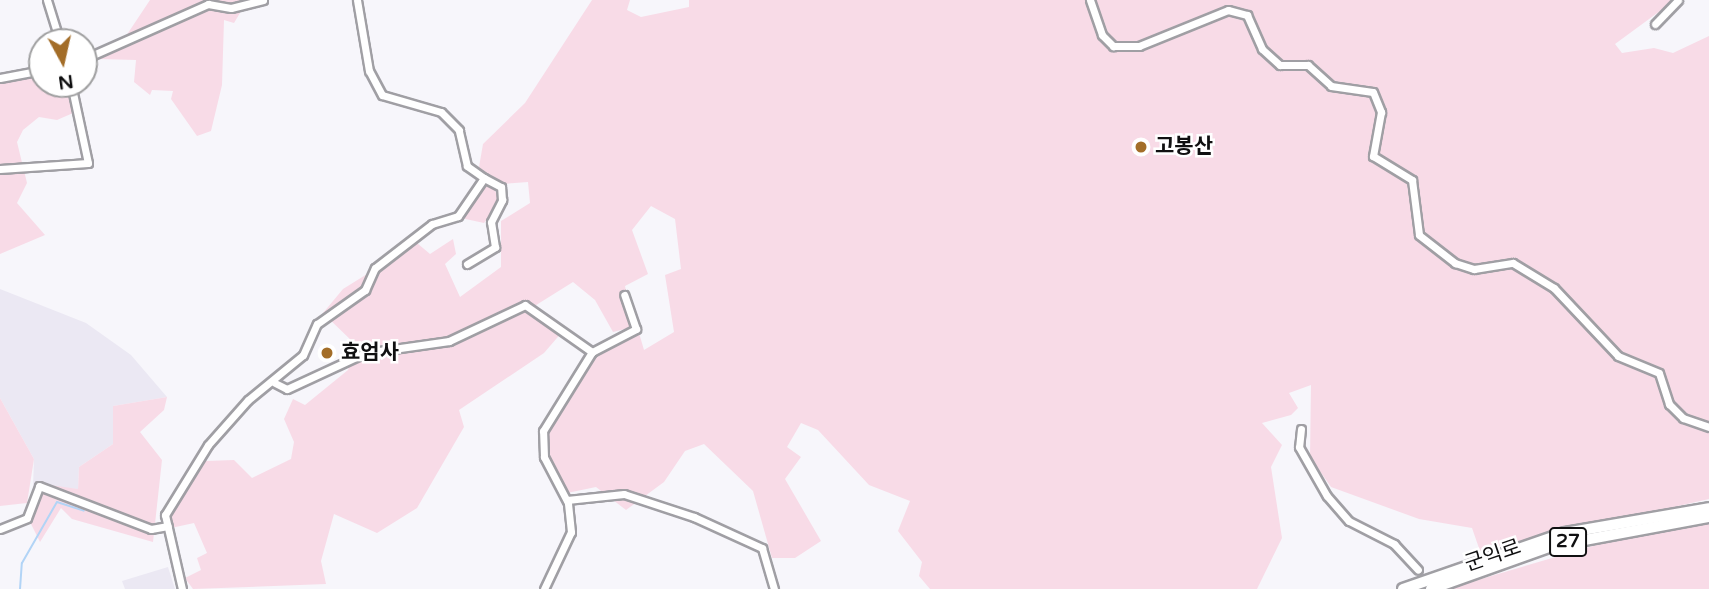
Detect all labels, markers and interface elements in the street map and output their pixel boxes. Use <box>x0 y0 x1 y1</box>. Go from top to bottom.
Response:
north arrow <box>28 28 98 98</box>
text: N <box>57 70 75 94</box>
place label: 고봉산 <box>1155 134 1213 160</box>
marker: 고봉산 <box>1133 139 1149 155</box>
place label: 효엄사 <box>341 340 399 366</box>
marker: 효엄사 <box>319 345 335 361</box>
road number: 27 <box>1549 526 1587 558</box>
street label: 군익로 <box>1461 535 1525 577</box>

